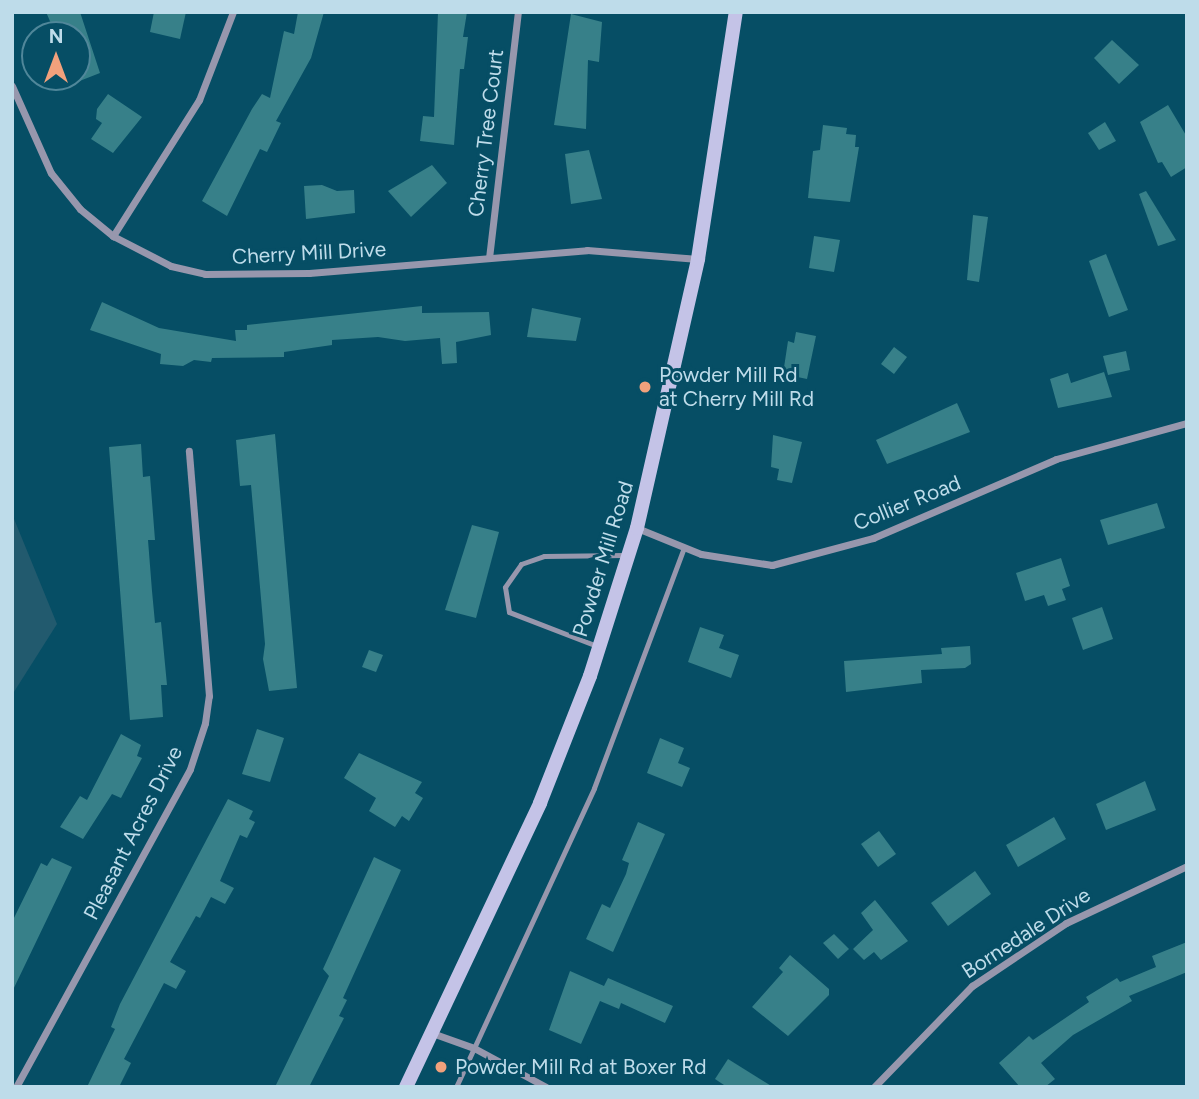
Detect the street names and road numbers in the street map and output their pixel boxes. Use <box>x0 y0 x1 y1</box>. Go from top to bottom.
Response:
street label: Cherry Tree Court <box>463 48 509 218</box>
street label: Cherry Mill Drive <box>231 236 387 270</box>
street label: Collier Road <box>850 470 964 536</box>
street label: Powder Mill Road <box>567 478 639 640</box>
street label: Pleasant Acres Drive <box>78 742 188 924</box>
street label: Bornedale Drive <box>957 882 1095 984</box>

